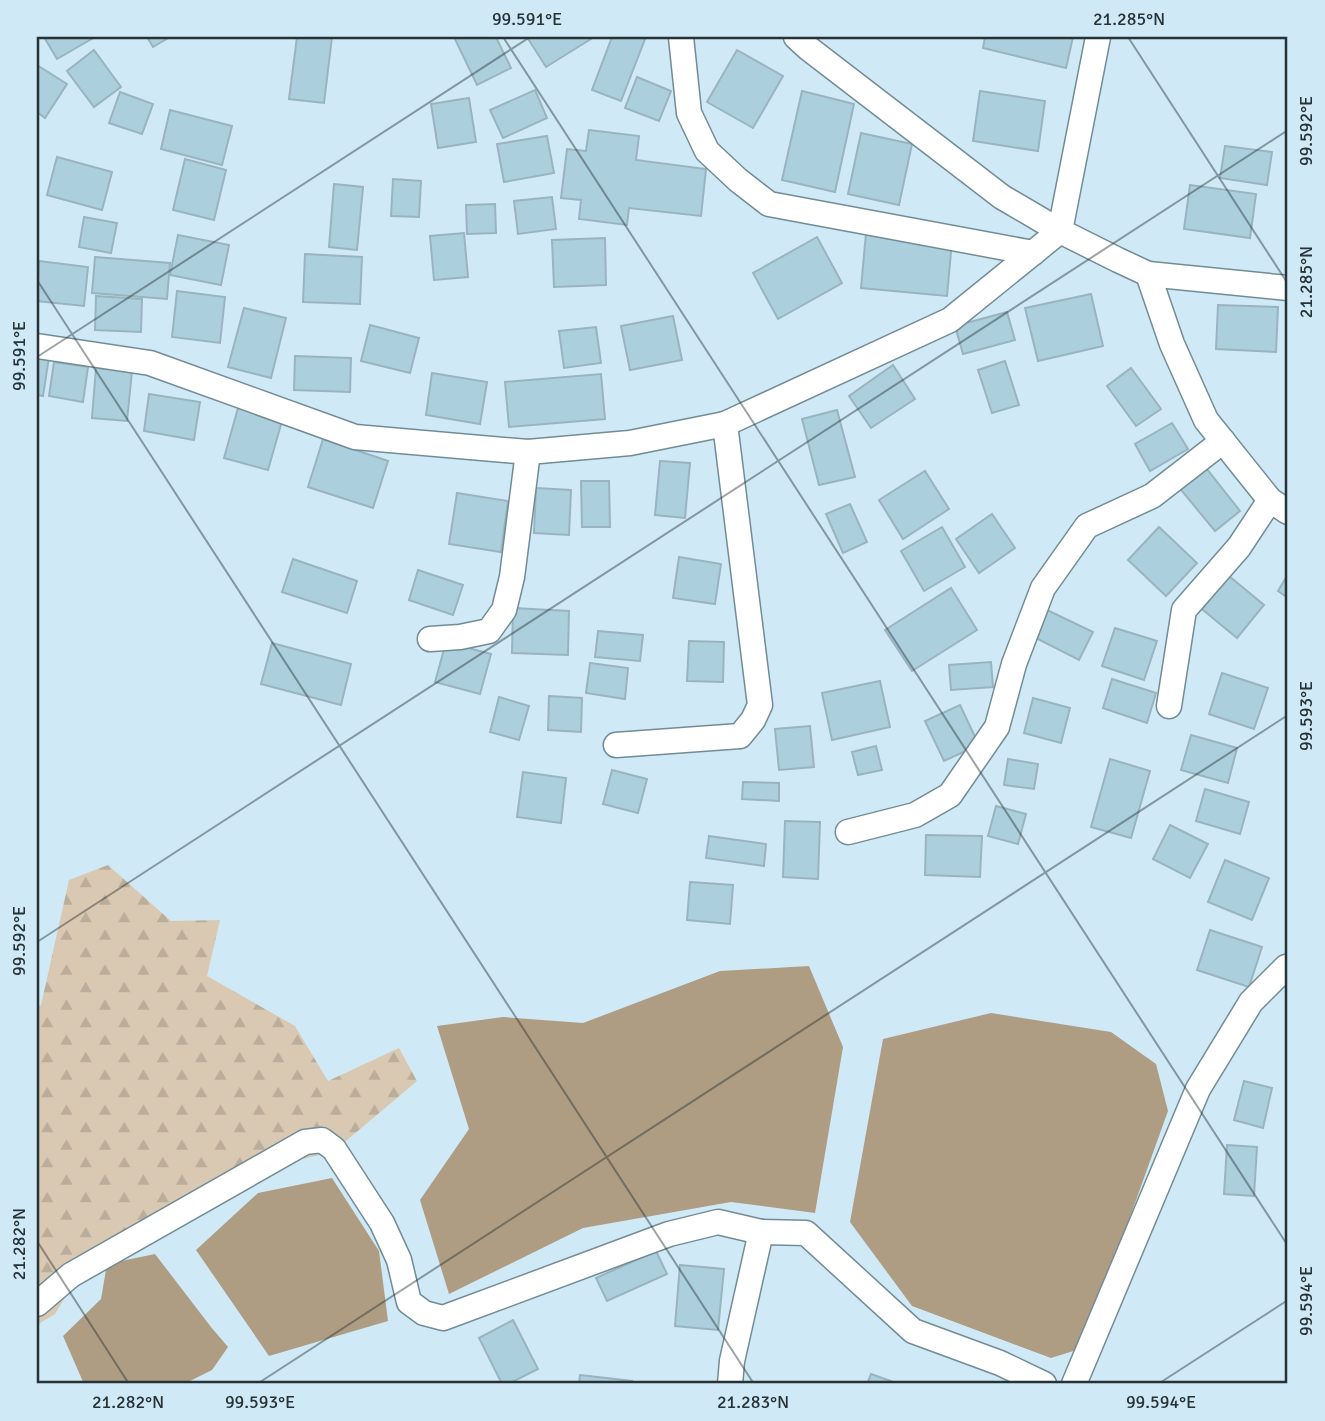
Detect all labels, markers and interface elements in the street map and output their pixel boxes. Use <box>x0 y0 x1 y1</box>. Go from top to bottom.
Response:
text: 99.591°E <box>492 8 562 30</box>
text: 21.285°N <box>1093 8 1165 30</box>
text: 99.592°E <box>1295 96 1317 166</box>
text: 21.285°N <box>1295 246 1317 318</box>
text: 99.591°E <box>8 321 30 391</box>
text: 99.593°E <box>1295 681 1317 751</box>
text: 99.592°E <box>8 906 30 976</box>
text: 21.282°N <box>8 1208 30 1280</box>
text: 99.594°E <box>1295 1266 1317 1336</box>
text: 21.282°N <box>92 1391 164 1413</box>
text: 99.593°E <box>225 1391 295 1413</box>
text: 21.283°N <box>717 1391 789 1413</box>
text: 99.594°E <box>1126 1391 1196 1413</box>

